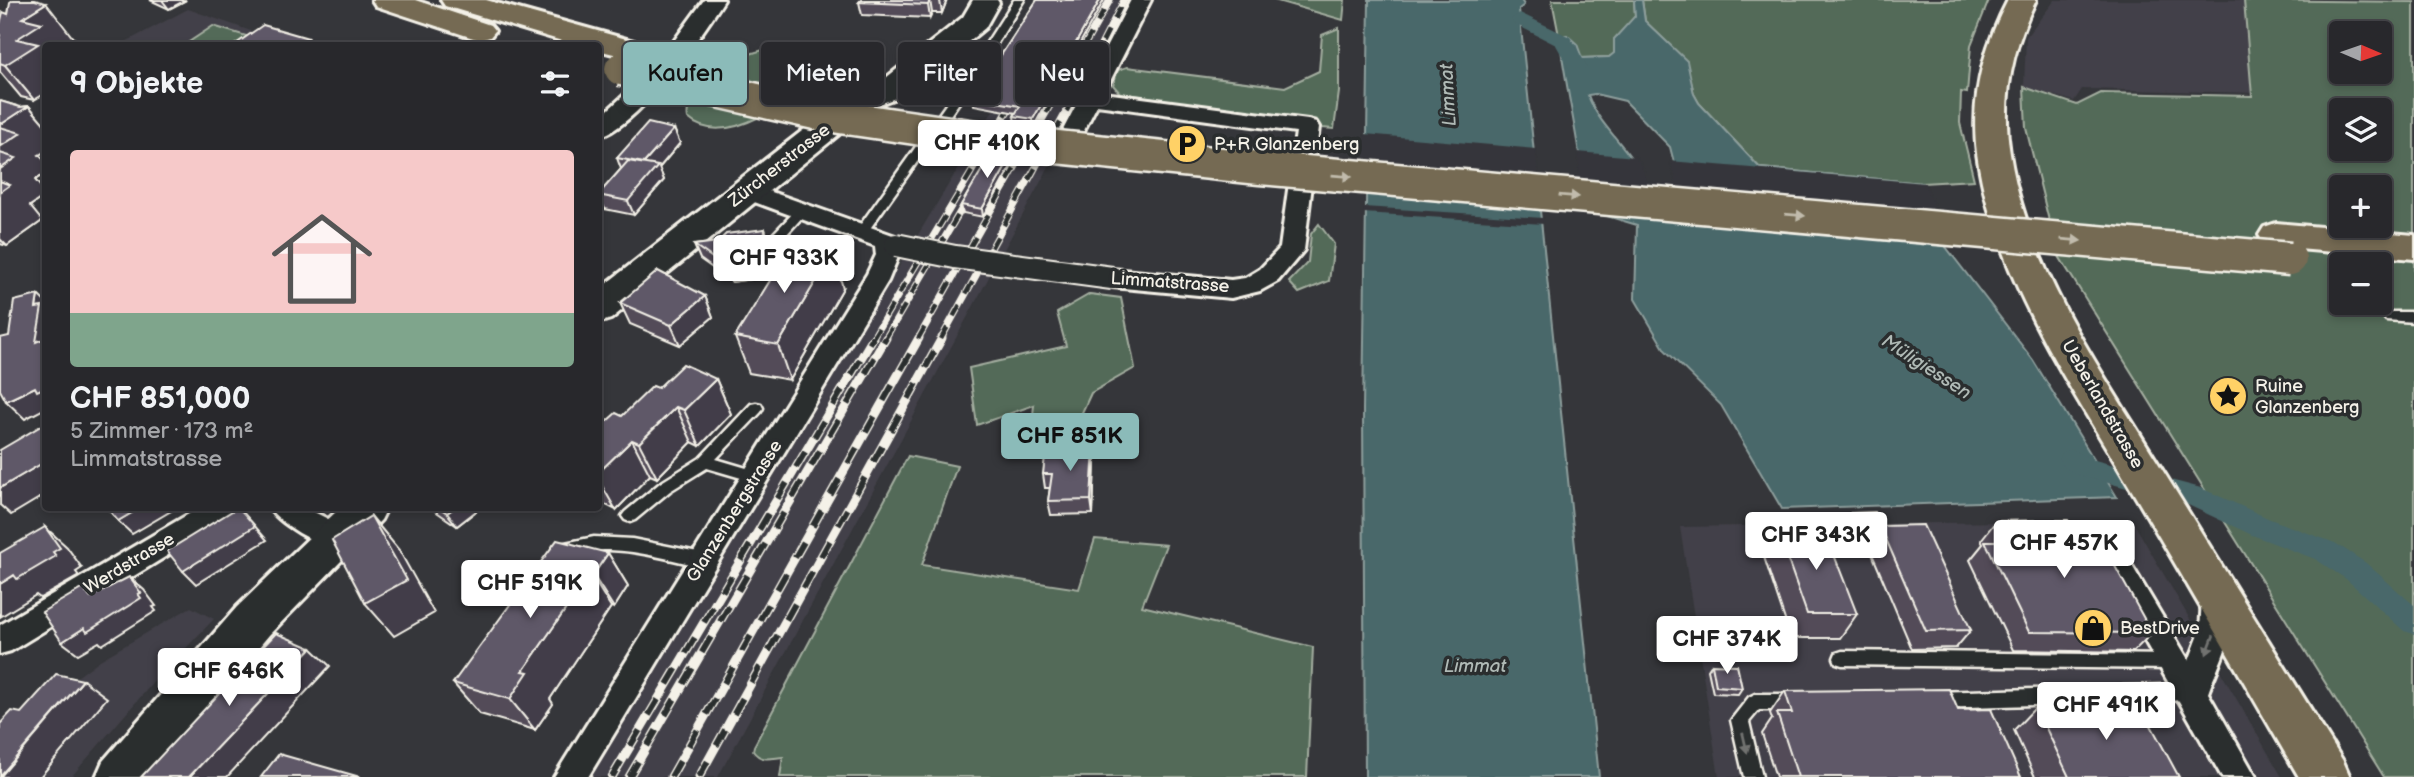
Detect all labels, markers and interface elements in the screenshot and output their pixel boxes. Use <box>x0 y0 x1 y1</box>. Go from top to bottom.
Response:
north arrow <box>2329 21 2392 84</box>
map controls <box>2329 21 2392 315</box>
chip: Kaufen <box>623 42 747 105</box>
chip: Mieten <box>761 42 884 105</box>
chip: Filter <box>898 42 1001 105</box>
chip: Neu <box>1015 42 1109 105</box>
water label: Limmat <box>1435 62 1462 127</box>
icon: filters <box>536 65 574 103</box>
text: 9 Objekte <box>70 66 203 102</box>
button: layers <box>2329 98 2392 161</box>
street label: Zürcherstrasse <box>724 119 834 212</box>
pin: CHF 410K <box>915 120 1059 180</box>
parking icon: P+R Glanzenberg <box>1166 123 1208 165</box>
text: CHF 410K <box>934 129 1040 157</box>
place label: P+R Glanzenberg <box>1214 134 1359 155</box>
one-way arrow <box>1331 171 1353 182</box>
button: + <box>2329 175 2392 238</box>
one-way arrow <box>1558 190 1580 201</box>
icon: home <box>259 196 385 322</box>
one-way arrow <box>1784 210 1806 221</box>
one-way arrow <box>2060 235 2082 246</box>
pin: CHF 933K <box>712 236 856 295</box>
text: CHF 933K <box>729 244 839 272</box>
button: − <box>2329 252 2392 315</box>
street label: Limmatstrasse <box>1110 268 1230 297</box>
water label: Müligiessen <box>1877 330 1975 405</box>
street label: Ueberlandstrasse <box>2057 336 2148 473</box>
place icon: Ruine Glanzenberg <box>2207 375 2249 417</box>
place label: Ruine Glanzenberg <box>2255 376 2359 418</box>
text: CHF 851,000 <box>70 381 250 417</box>
pin: CHF 851K <box>998 414 1142 473</box>
text: 5 Zimmer · 173 m² <box>70 417 253 445</box>
text: CHF 851K <box>1017 422 1123 450</box>
street label: Glanzenbergstrasse <box>682 436 787 586</box>
text: Limmatstrasse <box>70 445 222 473</box>
pin: CHF 343K <box>1744 512 1888 572</box>
pin: CHF 457K <box>1992 520 2136 580</box>
text: CHF 343K <box>1761 521 1871 549</box>
street label: Werdstrasse <box>80 528 179 599</box>
text: CHF 457K <box>2010 529 2118 557</box>
pin: CHF 519K <box>458 560 602 620</box>
text: CHF 519K <box>477 569 583 597</box>
shop icon: BestDrive <box>2072 607 2114 649</box>
pin: CHF 374K <box>1655 616 1799 676</box>
place label: BestDrive <box>2120 618 2200 639</box>
text: CHF 374K <box>1673 625 1781 653</box>
one-way arrow <box>2205 635 2216 656</box>
pin: CHF 646K <box>157 648 301 708</box>
water label: Limmat <box>1444 655 1508 678</box>
text: CHF 646K <box>174 657 284 685</box>
pin: CHF 491K <box>2034 682 2178 742</box>
text: CHF 491K <box>2053 691 2159 719</box>
one-way arrow <box>1739 732 1750 754</box>

